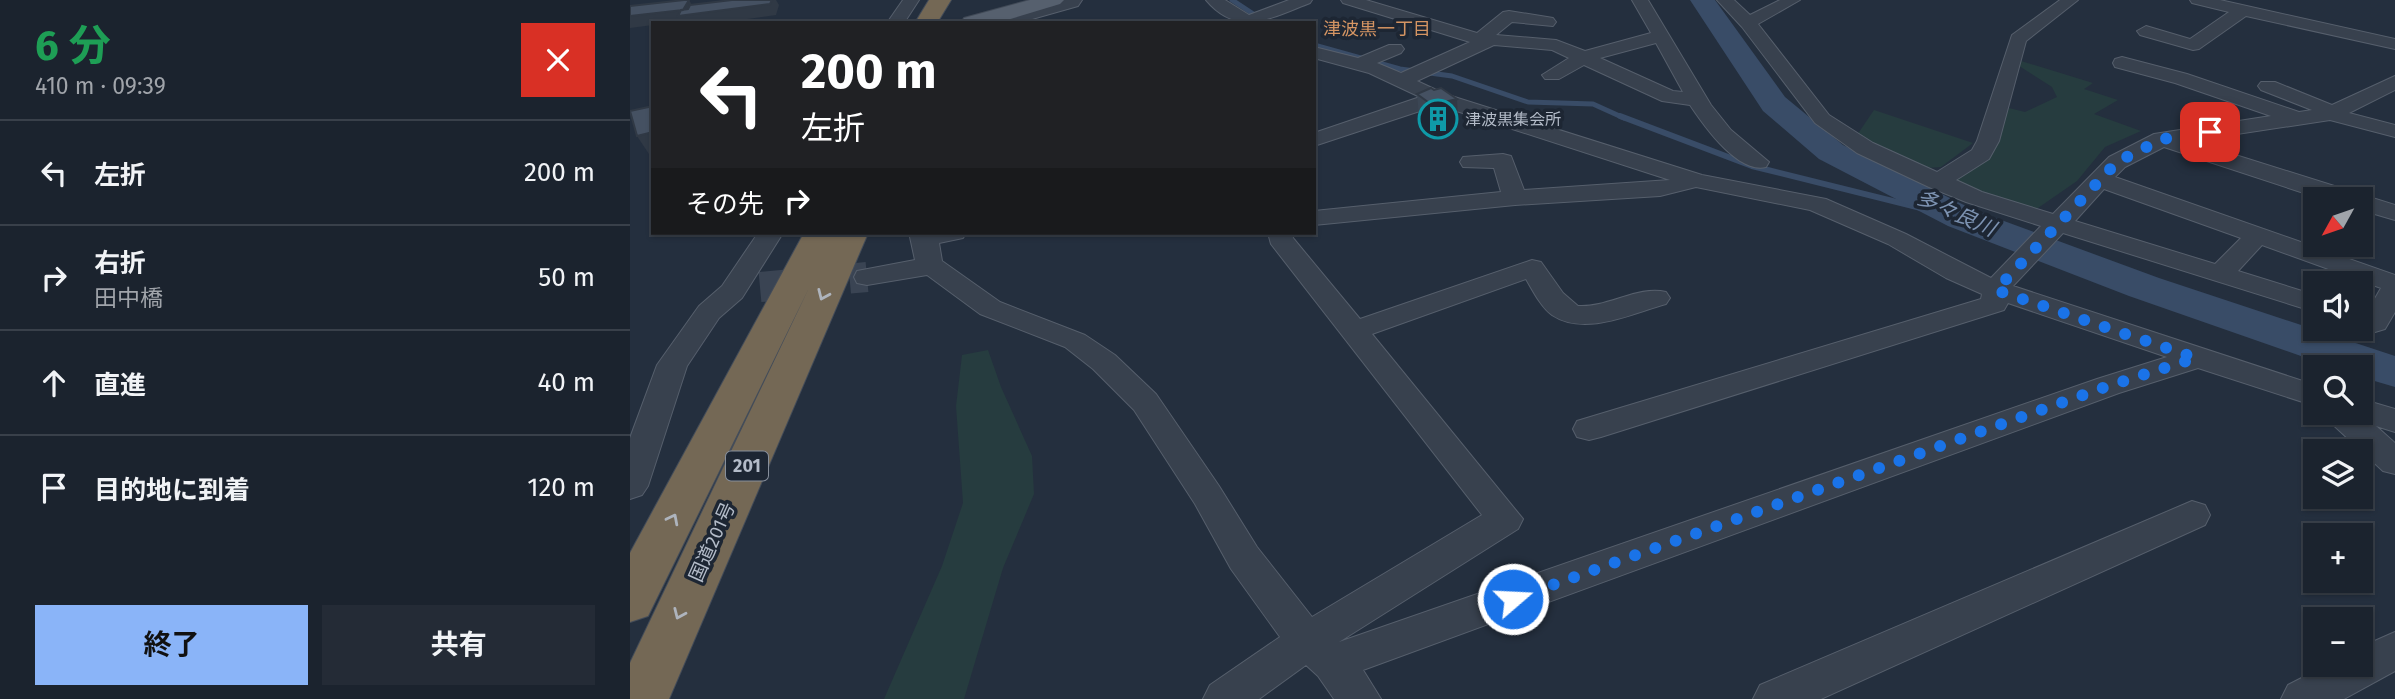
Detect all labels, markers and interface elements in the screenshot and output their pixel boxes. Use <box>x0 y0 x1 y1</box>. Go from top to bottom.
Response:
district label: 津波黒一丁目 <box>1323 18 1431 40</box>
text: 6 分 <box>35 21 111 71</box>
button: close <box>521 23 595 97</box>
text: 200 m <box>801 42 937 101</box>
icon: left <box>686 49 777 140</box>
text: 410 m · 09:39 <box>35 72 166 100</box>
building icon: 津波黒集会所 <box>1417 98 1459 140</box>
pin <box>2180 102 2240 162</box>
text: 左折 <box>801 109 865 147</box>
place label: 津波黒集会所 <box>1465 110 1561 129</box>
icon: arrive <box>2191 113 2229 151</box>
icon: left <box>35 154 73 192</box>
text: 200 m <box>524 157 595 188</box>
text: 左折 <box>94 160 146 191</box>
icon: right <box>778 182 816 220</box>
water label: 多々良川 <box>1912 184 2001 243</box>
north arrow <box>2303 187 2373 257</box>
map controls <box>2303 187 2373 677</box>
text: その先 <box>686 189 764 220</box>
text: 右折 <box>94 248 146 279</box>
icon: right <box>35 259 73 297</box>
text: 50 m <box>538 262 595 293</box>
button: sound <box>2303 271 2373 341</box>
text: 田中橋 <box>94 284 163 312</box>
one-way arrow <box>817 287 831 300</box>
button: search <box>2303 355 2373 425</box>
icon: ahead <box>35 364 73 402</box>
text: 40 m <box>537 367 595 398</box>
text: 直進 <box>94 370 146 401</box>
button: layers <box>2303 439 2373 509</box>
road number: 201 <box>726 452 768 480</box>
icon: arrive <box>35 469 73 507</box>
text: 120 m <box>527 472 595 503</box>
text: 目的地に到着 <box>94 475 250 506</box>
street label: 国道201号 <box>684 499 740 585</box>
one-way arrow <box>664 514 678 526</box>
button: + <box>2303 523 2373 593</box>
position arrow <box>1476 562 1550 636</box>
button: 終了 <box>35 605 308 685</box>
button: 共有 <box>322 605 595 685</box>
one-way arrow <box>673 607 687 619</box>
button: − <box>2303 607 2373 677</box>

